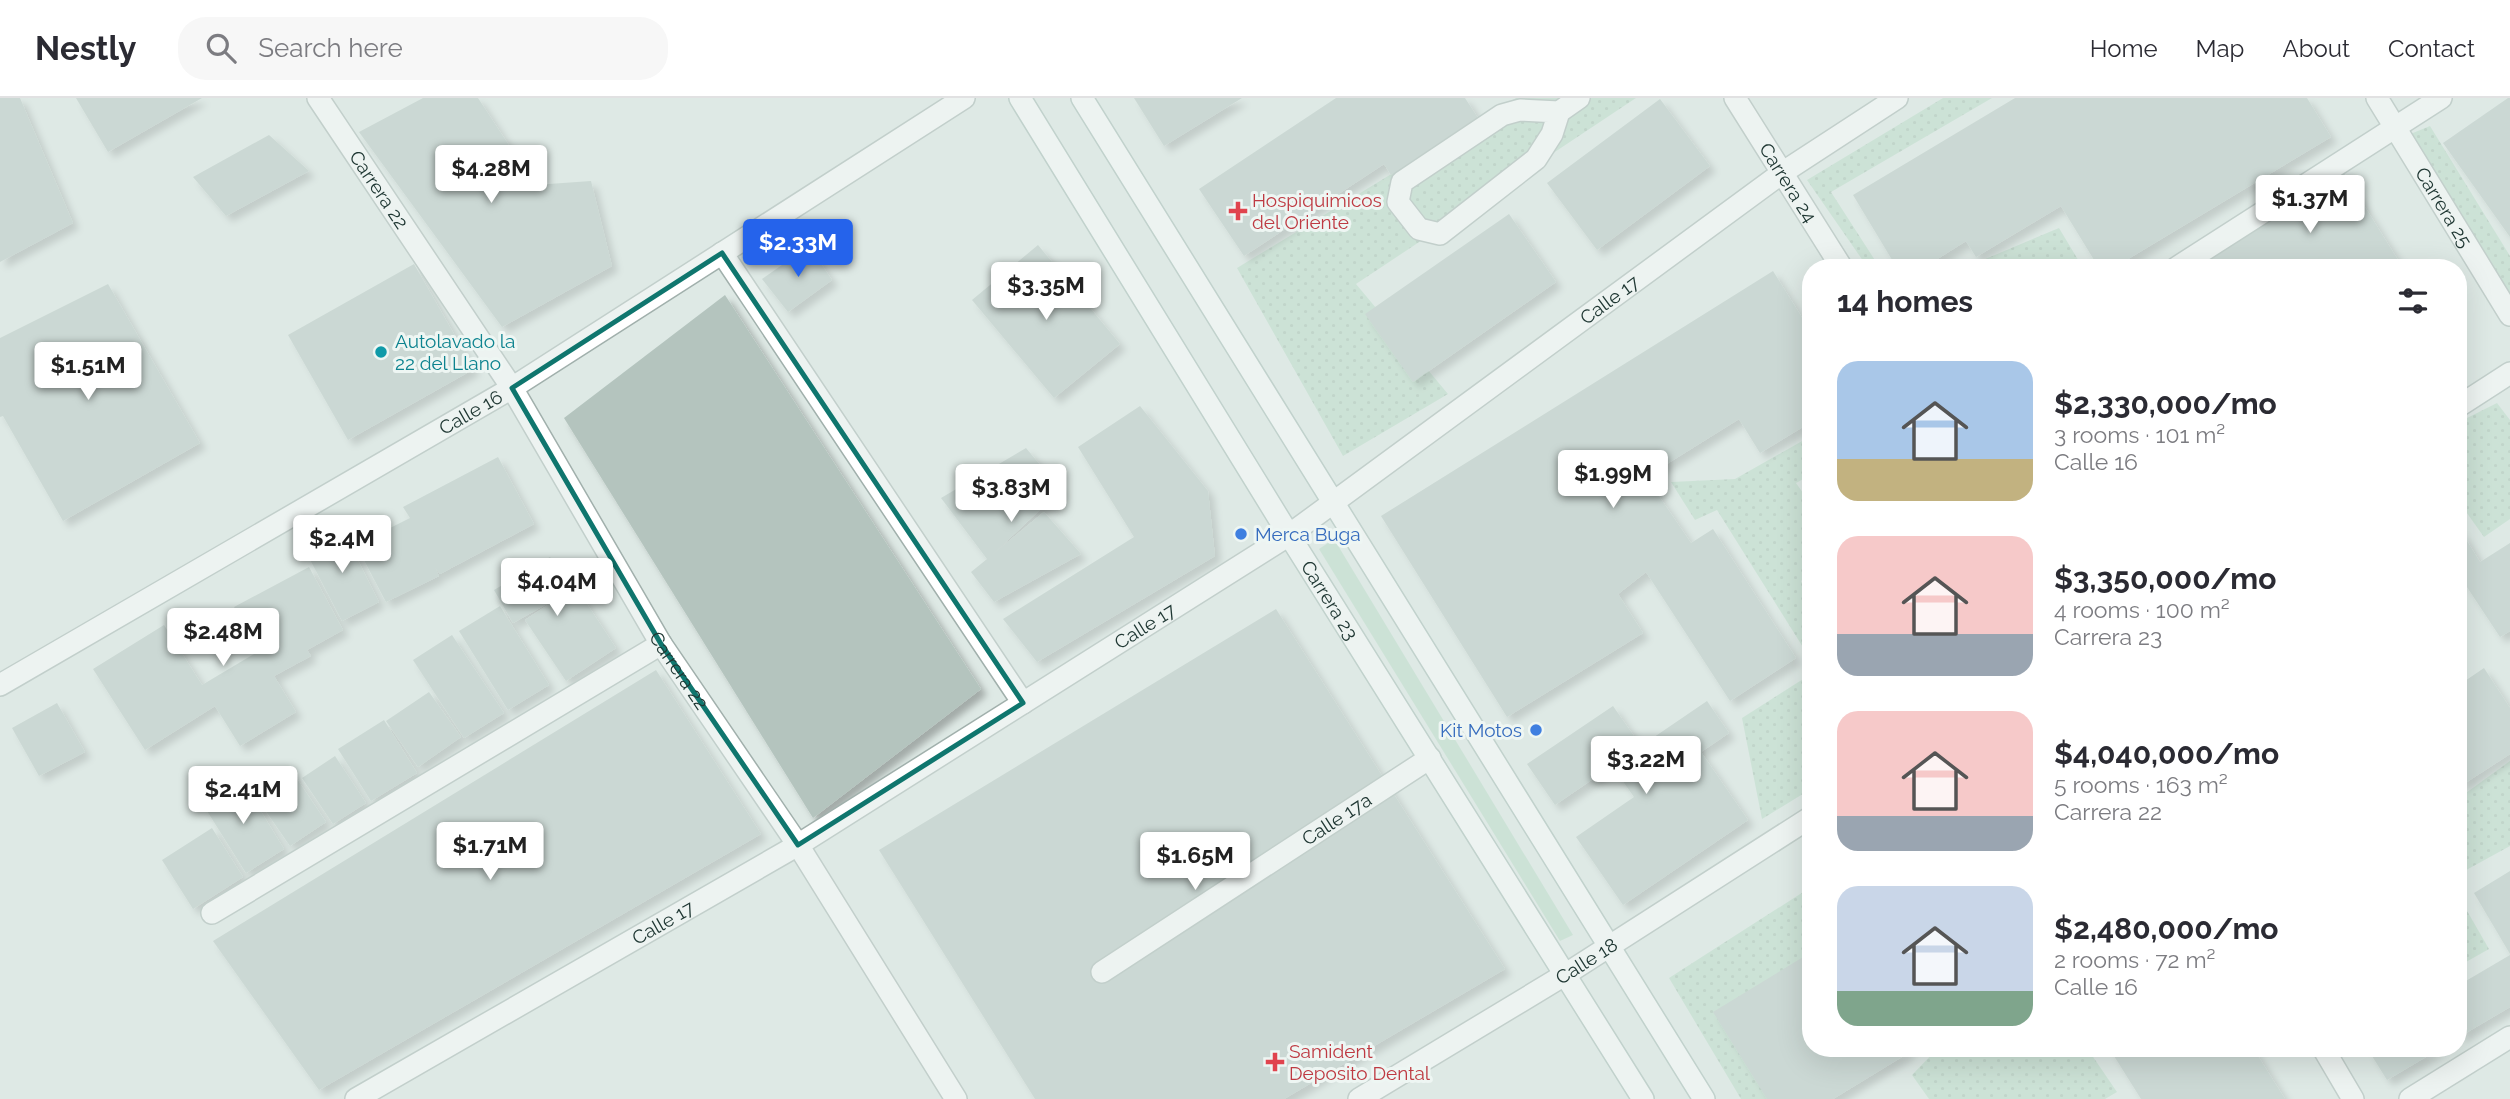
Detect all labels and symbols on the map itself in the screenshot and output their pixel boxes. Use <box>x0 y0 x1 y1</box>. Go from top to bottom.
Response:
street label: Carrera 24 <box>1755 139 1821 226</box>
street label: Carrera 22 <box>345 146 413 233</box>
pin: $4.28M <box>434 146 548 205</box>
street label: Carrera 25 <box>2411 163 2477 251</box>
pin: $1.37M <box>2253 176 2367 235</box>
place label: Hospiquimicos del Oriente <box>1252 189 1382 233</box>
marker: Hospiquimicos del Oriente <box>1230 203 1246 219</box>
pin: $2.33M <box>741 220 855 279</box>
pin: $3.35M <box>989 262 1103 322</box>
street label: Calle 17 <box>1576 271 1643 329</box>
place label: Autolavado la 22 del Llano <box>395 330 515 374</box>
pin: $1.51M <box>31 342 145 402</box>
marker: Autolavado la 22 del Llano <box>373 344 389 360</box>
street label: Calle 16 <box>435 385 506 439</box>
pin: $1.99M <box>1556 450 1670 510</box>
pin: $3.83M <box>954 464 1068 524</box>
pin: $2.4M <box>293 516 391 575</box>
place label: Merca Buga <box>1255 523 1361 545</box>
marker: Merca Buga <box>1233 526 1249 542</box>
street label: Carrera 23 <box>1297 556 1363 644</box>
pin: $4.04M <box>500 559 614 618</box>
street label: Calle 17 <box>1110 599 1179 653</box>
pin: $2.48M <box>166 608 280 668</box>
street label: Carrera 22 <box>645 627 713 713</box>
place label: Kit Motos <box>1440 719 1522 741</box>
marker: Kit Motos <box>1528 722 1544 738</box>
pin: $3.22M <box>1589 736 1703 796</box>
pin: $2.41M <box>186 766 300 826</box>
street label: Calle 17a <box>1298 788 1375 850</box>
pin: $1.71M <box>433 822 547 882</box>
pin: $1.65M <box>1138 832 1252 892</box>
street label: Calle 17 <box>628 896 698 949</box>
street label: Calle 18 <box>1551 933 1621 989</box>
place label: Samident Deposito Dental <box>1289 1040 1431 1084</box>
marker: Samident Deposito Dental <box>1267 1054 1283 1070</box>

